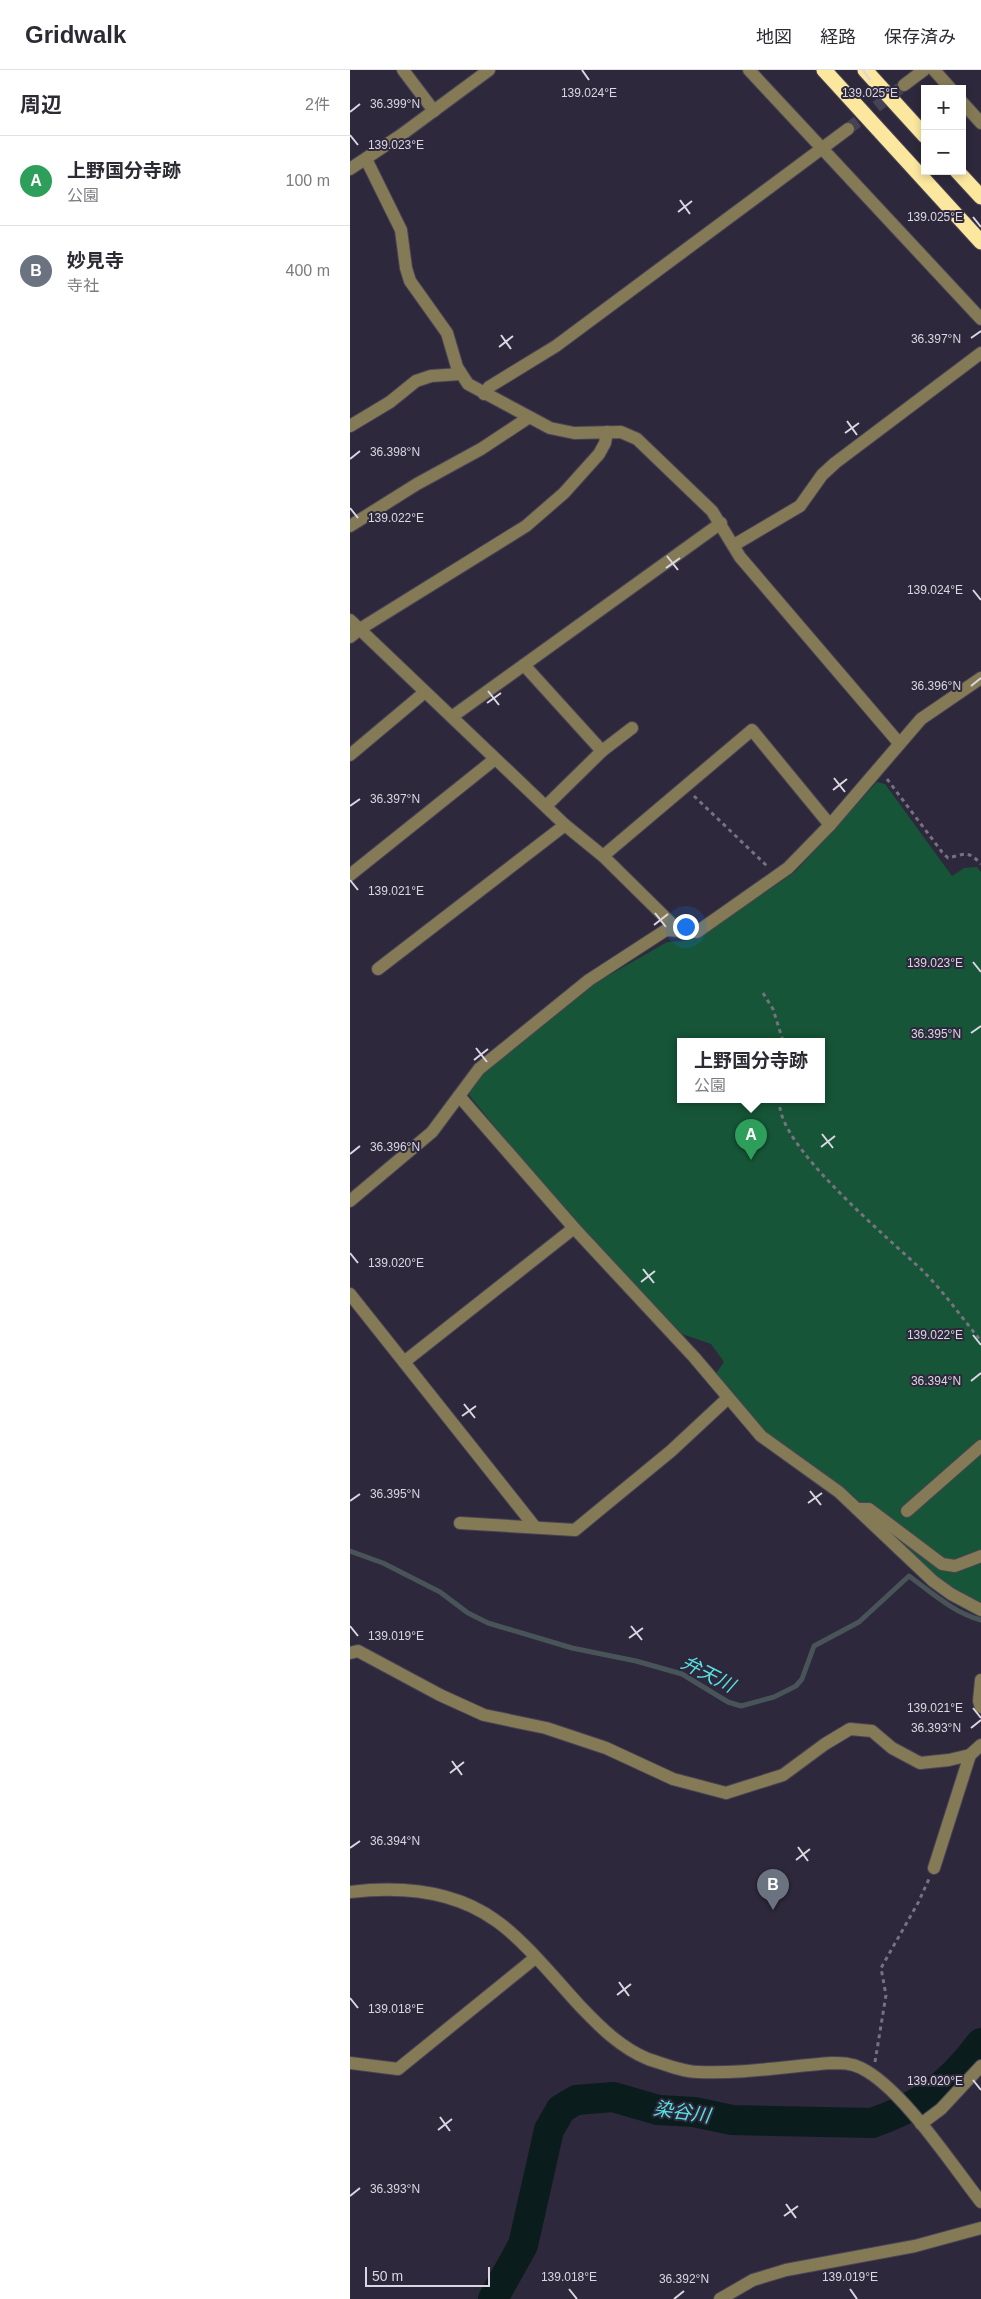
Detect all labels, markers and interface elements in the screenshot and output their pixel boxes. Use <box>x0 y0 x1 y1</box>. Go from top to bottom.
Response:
text: Gridwalk <box>25 21 126 48</box>
text: 地図 <box>756 27 792 47</box>
text: 経路 <box>820 27 856 47</box>
text: 保存済み <box>884 27 956 47</box>
map controls <box>921 85 966 175</box>
button: + <box>921 85 966 130</box>
text: 139.024°E <box>561 86 617 100</box>
text: 139.025°E <box>842 86 898 100</box>
text: 周辺 <box>20 93 62 116</box>
text: 2件 <box>305 96 330 113</box>
text: 36.399°N <box>370 97 420 111</box>
button: − <box>921 130 966 175</box>
text: 139.023°E <box>368 138 424 152</box>
text: 上野国分寺跡 <box>67 160 181 181</box>
text: A <box>30 172 42 189</box>
text: 100 m <box>286 172 330 189</box>
text: 公園 <box>67 187 99 204</box>
text: 139.025°E <box>907 210 963 224</box>
text: 妙見寺 <box>67 250 124 271</box>
text: B <box>30 262 42 279</box>
text: 400 m <box>286 262 330 279</box>
text: 寺社 <box>67 277 99 294</box>
text: 36.397°N <box>911 332 961 346</box>
text: 36.398°N <box>370 445 420 459</box>
text: 139.022°E <box>368 511 424 525</box>
text: 139.024°E <box>907 583 963 597</box>
text: 36.396°N <box>911 679 961 693</box>
text: 36.397°N <box>370 792 420 806</box>
text: 139.021°E <box>368 884 424 898</box>
your location <box>673 914 699 940</box>
text: 139.023°E <box>907 956 963 970</box>
text: 36.395°N <box>911 1027 961 1041</box>
popup <box>677 1038 825 1103</box>
text: 上野国分寺跡 <box>694 1050 808 1071</box>
text: 公園 <box>694 1077 726 1094</box>
pin: A <box>735 1119 767 1160</box>
text: 36.396°N <box>370 1140 420 1154</box>
text: 139.020°E <box>368 1256 424 1270</box>
text: 139.022°E <box>907 1328 963 1342</box>
text: 36.394°N <box>911 1374 961 1388</box>
text: 36.395°N <box>370 1487 420 1501</box>
text: 139.019°E <box>368 1629 424 1643</box>
water label: 弁天川 <box>678 1652 740 1697</box>
text: 139.021°E <box>907 1701 963 1715</box>
text: 36.393°N <box>911 1721 961 1735</box>
text: 36.394°N <box>370 1834 420 1848</box>
pin: B <box>757 1869 789 1910</box>
text: 139.018°E <box>368 2002 424 2016</box>
text: 139.020°E <box>907 2074 963 2088</box>
water label: 染谷川 <box>652 2098 714 2127</box>
text: 36.393°N <box>370 2182 420 2196</box>
scale bar <box>365 2264 490 2287</box>
text: 50 m <box>372 2268 403 2284</box>
text: 139.018°E <box>541 2270 597 2284</box>
text: 139.019°E <box>822 2270 878 2284</box>
text: 36.392°N <box>659 2272 709 2286</box>

